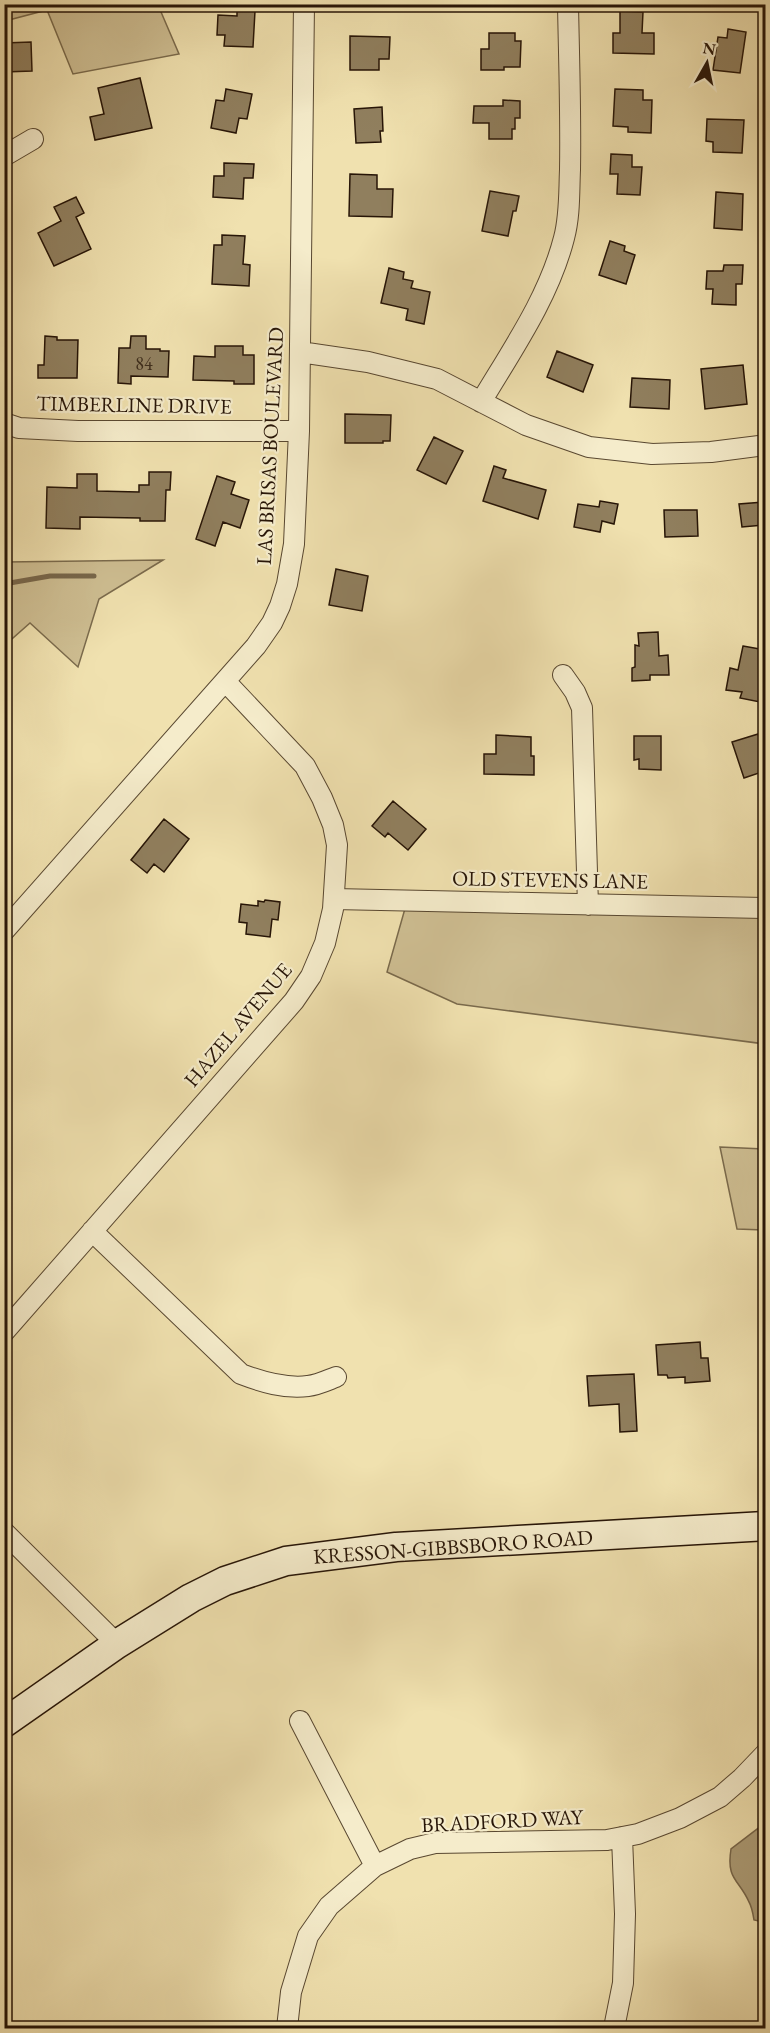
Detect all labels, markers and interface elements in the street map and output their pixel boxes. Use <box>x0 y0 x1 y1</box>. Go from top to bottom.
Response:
north arrow <box>677 33 737 93</box>
text: N <box>701 37 717 60</box>
street label: LAS BRISAS BOULEVARD <box>250 326 289 566</box>
house number: 84 <box>135 352 153 375</box>
street label: TIMBERLINE DRIVE <box>36 389 232 420</box>
street label: OLD STEVENS LANE <box>452 864 648 895</box>
street label: HAZEL AVENUE <box>178 957 298 1092</box>
street label: KRESSON-GIBBSBORO ROAD <box>312 1523 594 1570</box>
street label: BRADFORD WAY <box>420 1803 585 1838</box>

